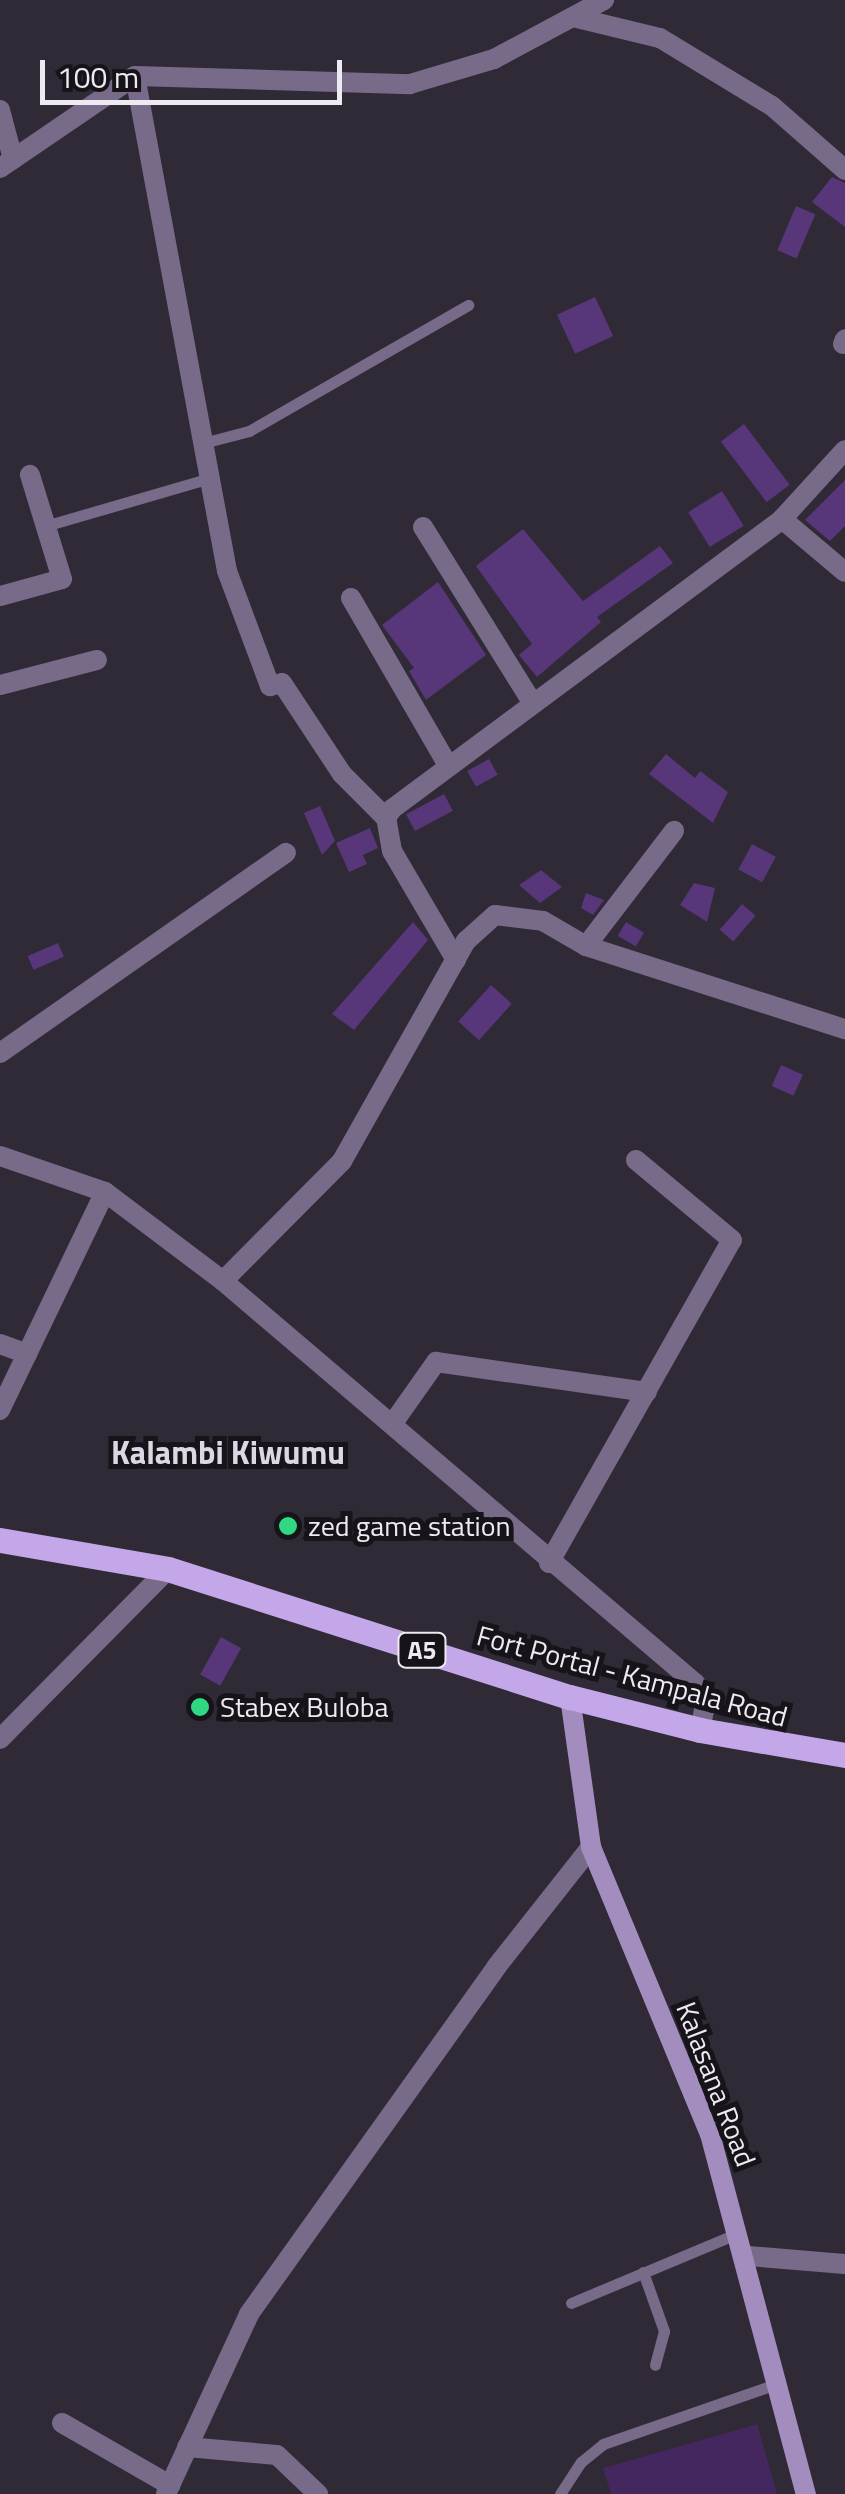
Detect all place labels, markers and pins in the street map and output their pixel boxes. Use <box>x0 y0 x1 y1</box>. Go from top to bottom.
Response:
place label: zed game station <box>308 1509 511 1543</box>
marker: zed game station <box>277 1515 299 1537</box>
place label: Stabex Buloba <box>220 1690 388 1724</box>
marker: Stabex Buloba <box>189 1696 211 1718</box>

